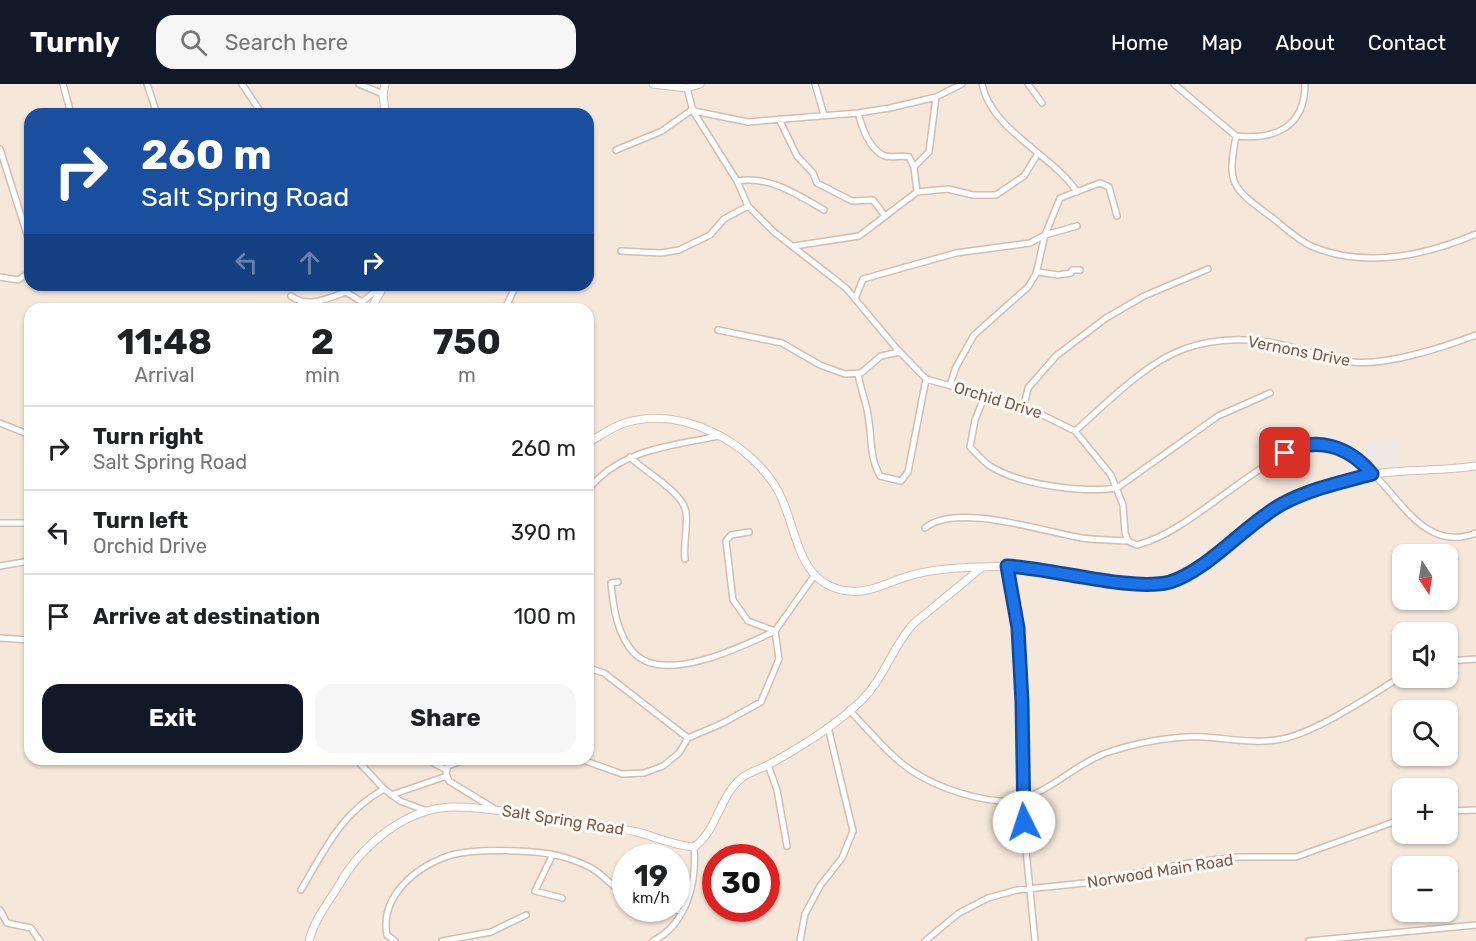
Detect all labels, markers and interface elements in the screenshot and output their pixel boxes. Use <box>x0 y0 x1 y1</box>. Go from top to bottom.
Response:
search box <box>156 15 576 69</box>
text: Turnly <box>30 26 120 59</box>
icon: search <box>177 26 210 59</box>
text: Search here <box>225 29 348 56</box>
text: Home <box>1111 30 1168 55</box>
text: Map <box>1201 30 1242 55</box>
text: About <box>1275 30 1335 55</box>
text: Contact <box>1368 30 1446 55</box>
text: 260 m <box>141 130 272 180</box>
icon: right <box>42 132 120 210</box>
text: Salt Spring Road <box>141 181 349 213</box>
icon: left <box>230 246 263 279</box>
icon: ahead <box>293 246 326 279</box>
icon: right <box>356 246 389 279</box>
text: 11:48 <box>117 320 212 363</box>
text: 2 <box>311 320 334 363</box>
text: 750 <box>433 320 501 363</box>
street label: Vernons Drive <box>1246 332 1352 370</box>
text: Arrival <box>135 363 195 387</box>
text: min <box>305 363 340 387</box>
text: m <box>458 363 476 387</box>
street label: Orchid Drive <box>952 378 1044 422</box>
text: Turn right <box>93 423 203 450</box>
pin <box>1259 427 1310 478</box>
icon: right <box>42 432 75 465</box>
text: 260 m <box>511 435 576 462</box>
icon: arrive <box>1268 436 1301 469</box>
text: Salt Spring Road <box>93 450 247 474</box>
text: Turn left <box>93 507 188 534</box>
icon: left <box>42 516 75 549</box>
text: 390 m <box>511 519 576 546</box>
text: Orchid Drive <box>93 534 207 558</box>
north arrow <box>1392 544 1458 610</box>
map controls <box>1392 544 1458 922</box>
icon: arrive <box>42 600 75 633</box>
text: Arrive at destination <box>93 603 320 630</box>
text: 100 m <box>514 603 576 630</box>
button: sound <box>1392 622 1458 688</box>
button: Exit <box>42 684 303 753</box>
button: Share <box>315 684 576 753</box>
button: search <box>1392 700 1458 766</box>
button: + <box>1392 778 1458 844</box>
position arrow <box>992 790 1056 854</box>
street label: Salt Spring Road <box>501 801 625 839</box>
speed limit sign: 30 <box>702 844 780 922</box>
street label: Norwood Main Road <box>1086 850 1234 892</box>
button: − <box>1392 856 1458 922</box>
text: 19 <box>634 858 668 894</box>
text: km/h <box>632 889 670 907</box>

